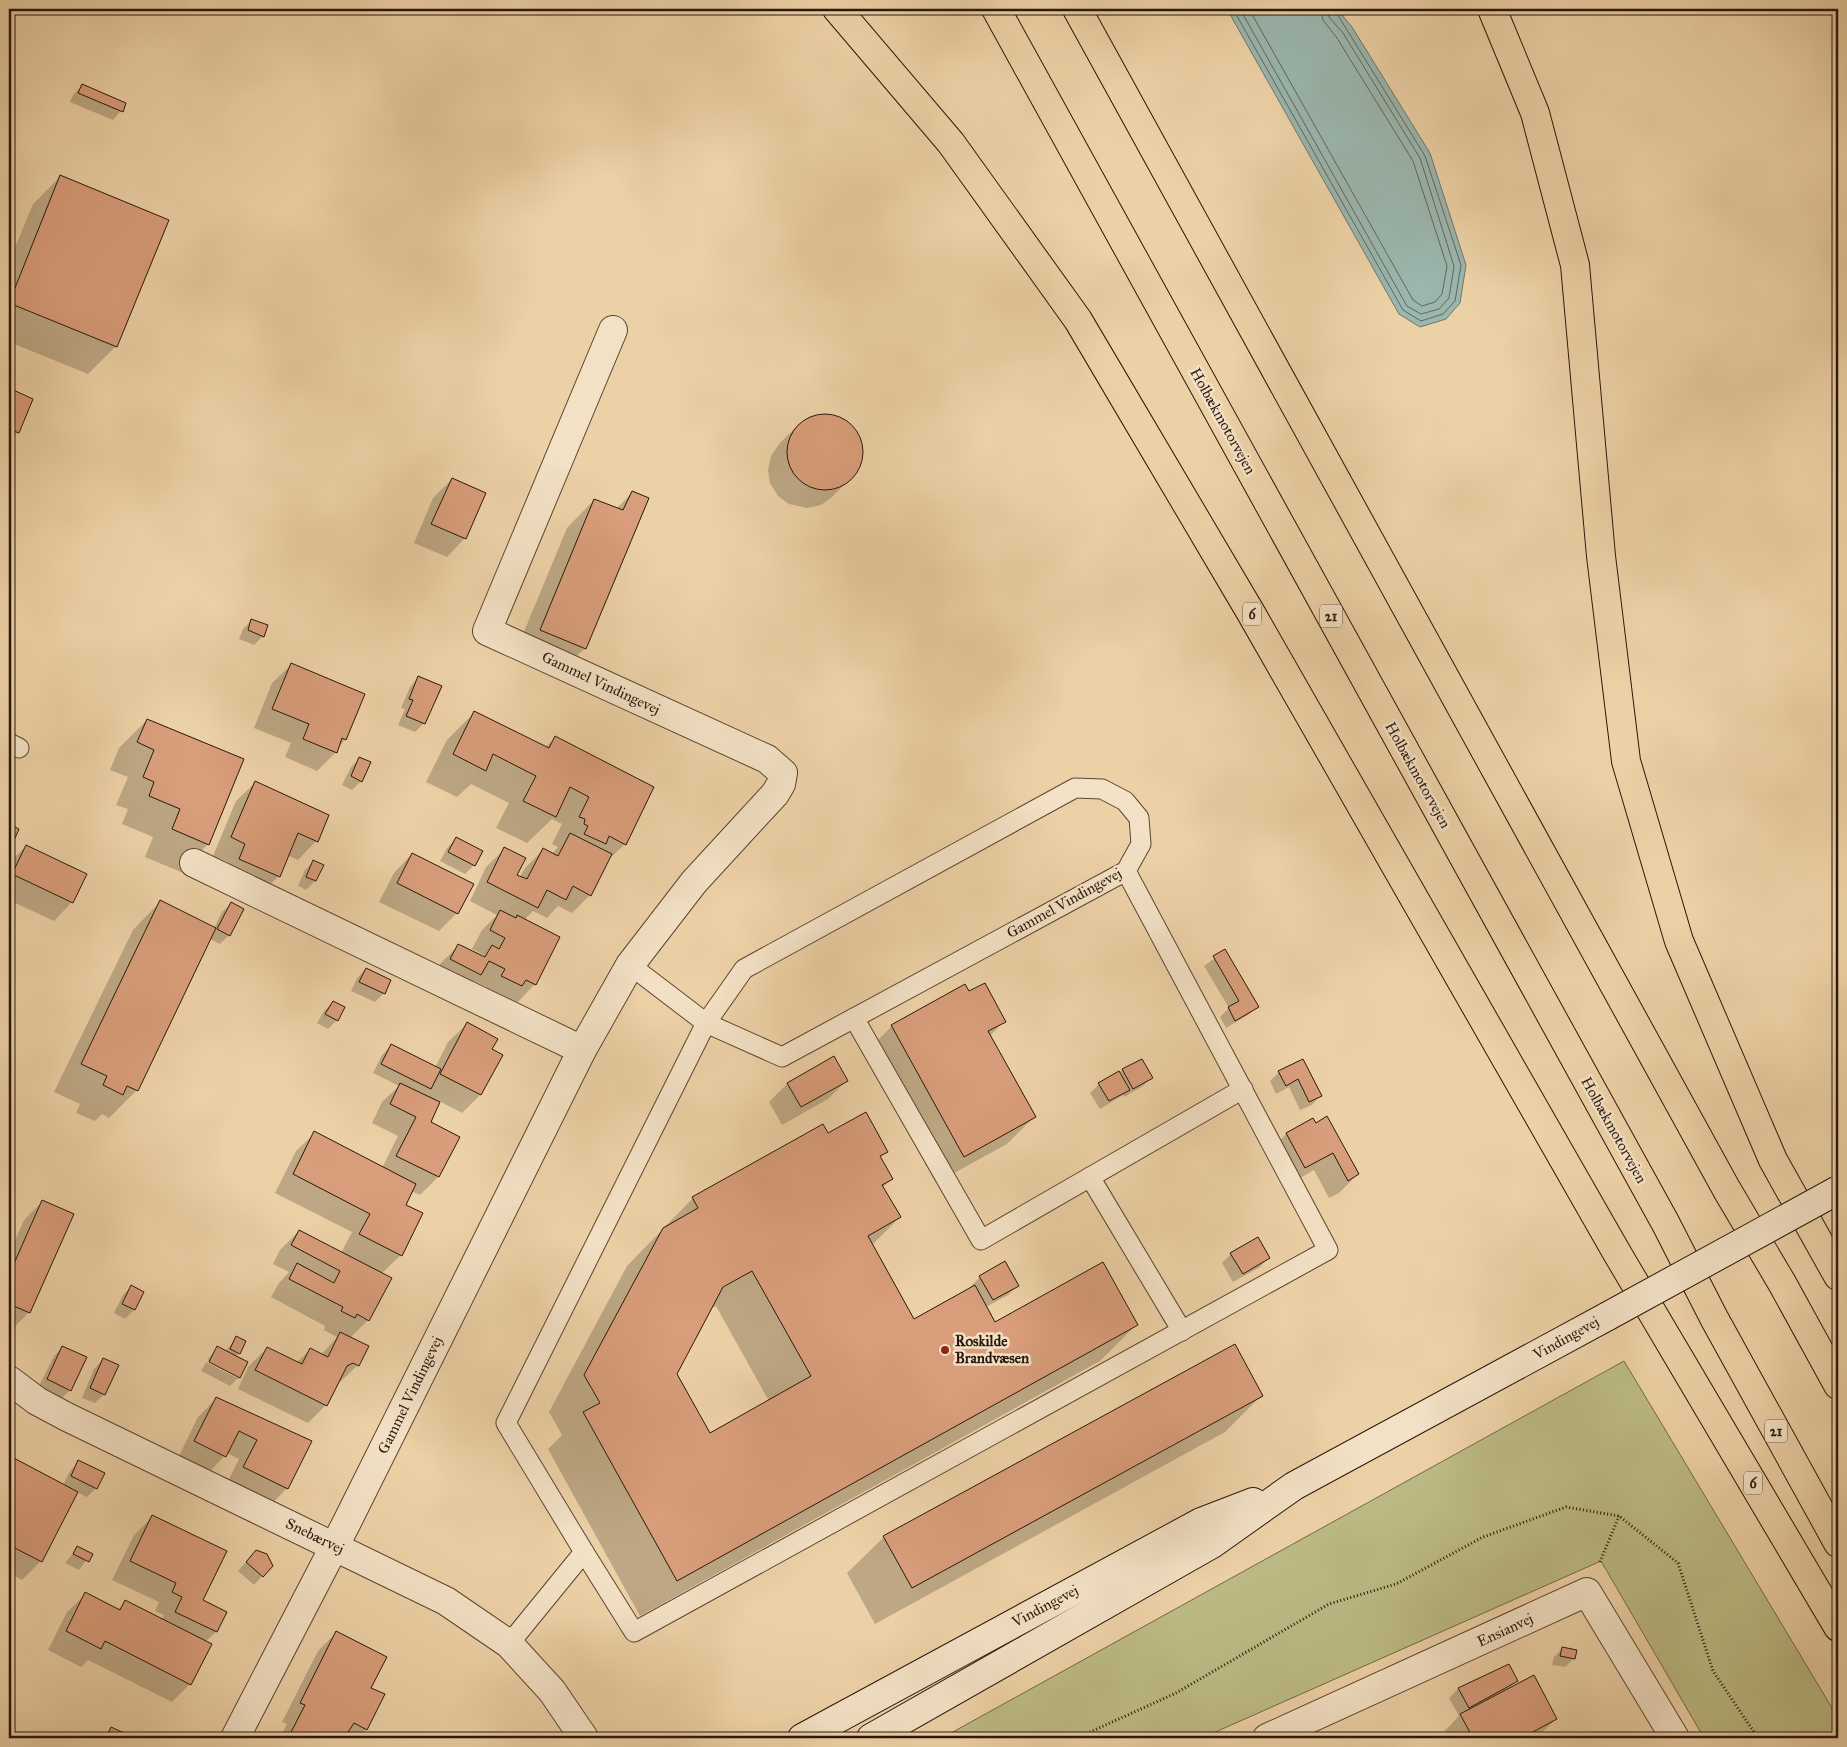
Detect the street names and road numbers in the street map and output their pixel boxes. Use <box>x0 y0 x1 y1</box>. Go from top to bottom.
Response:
street label: Holbækmotorvejen <box>1186 365 1260 477</box>
road number: 6 <box>1243 602 1261 626</box>
road number: 21 <box>1320 604 1342 628</box>
street label: Gammel Vindingevej <box>539 648 663 718</box>
street label: Holbækmotorvejen <box>1381 719 1455 831</box>
street label: Gammel Vindingevej <box>1003 864 1125 942</box>
street label: Holbækmotorvejen <box>1577 1074 1651 1186</box>
street label: Vindingevej <box>1529 1313 1602 1364</box>
street label: Gammel Vindingevej <box>374 1333 446 1457</box>
road number: 21 <box>1765 1420 1787 1442</box>
road number: 6 <box>1744 1472 1762 1495</box>
street label: Snebærvej <box>283 1514 347 1558</box>
street label: Vindingevej <box>1008 1581 1081 1631</box>
street label: Ensianvej <box>1474 1609 1536 1651</box>

